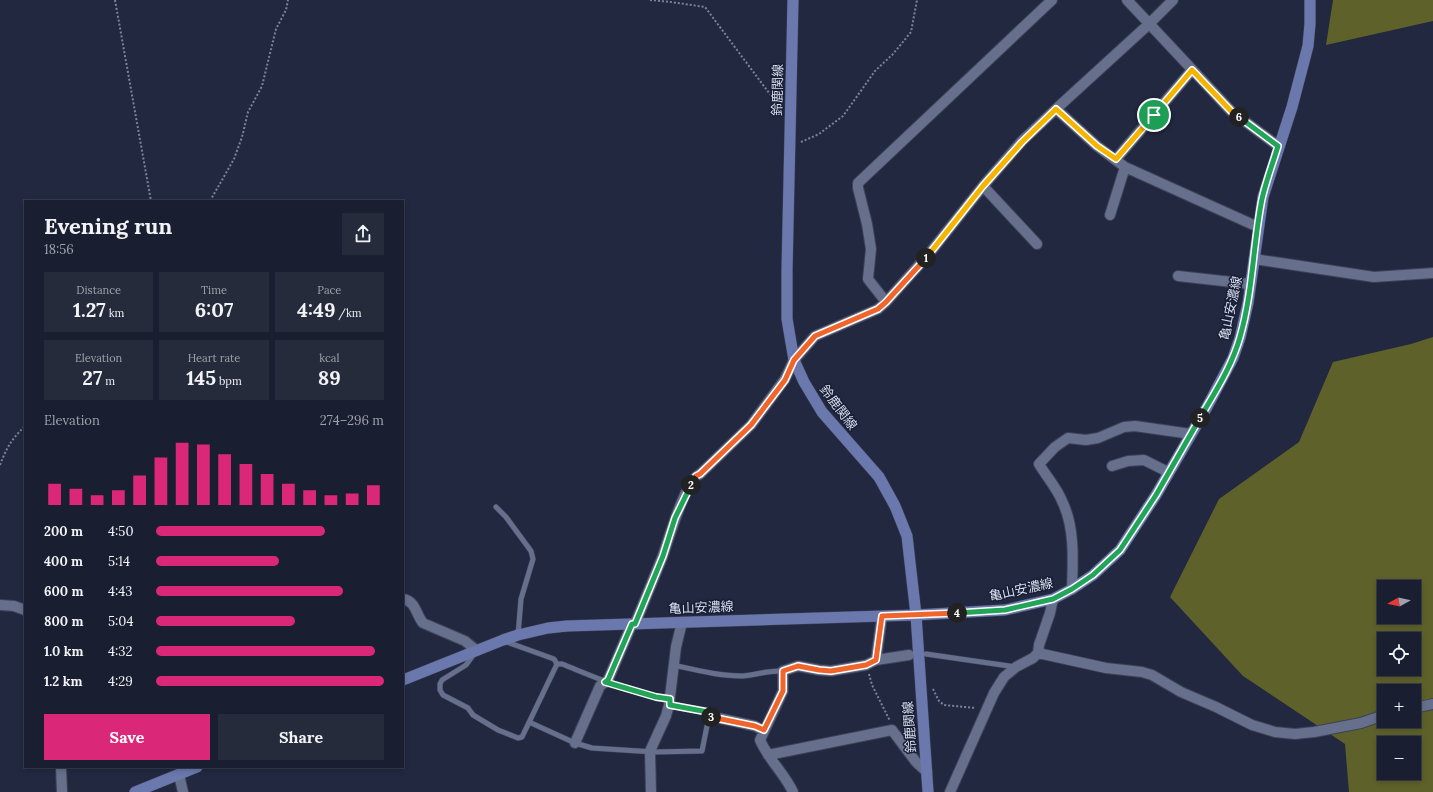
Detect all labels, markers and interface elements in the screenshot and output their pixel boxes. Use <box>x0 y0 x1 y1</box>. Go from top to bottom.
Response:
street label: 鈴鹿関線 <box>769 64 786 116</box>
pin <box>1137 98 1171 132</box>
icon: arrive <box>1143 104 1165 126</box>
pin: 6 <box>1229 107 1249 127</box>
text: 6 <box>1236 110 1242 124</box>
text: Evening run <box>44 212 172 240</box>
button: share <box>342 213 384 255</box>
text: 18:56 <box>44 241 74 258</box>
pin: 1 <box>916 248 936 268</box>
text: 1 <box>924 251 928 265</box>
street label: 亀山安濃線 <box>1215 275 1246 342</box>
text: Distance <box>76 283 121 297</box>
text: Time <box>201 283 227 297</box>
text: Pace <box>317 283 341 297</box>
text: 1.27 <box>73 297 106 322</box>
text: 6:07 <box>195 297 233 322</box>
text: 4:49 <box>297 297 335 322</box>
text: km <box>106 306 124 320</box>
text: /km <box>335 306 362 320</box>
text: Elevation <box>75 351 122 365</box>
text: Heart rate <box>188 351 240 365</box>
text: kcal <box>319 351 339 365</box>
text: 27 <box>82 365 102 390</box>
text: 145 <box>186 365 216 390</box>
text: 89 <box>318 365 341 390</box>
text: m <box>102 374 115 388</box>
text: bpm <box>216 374 242 388</box>
street label: 鈴鹿関線 <box>816 381 861 433</box>
pin: 5 <box>1190 408 1210 428</box>
text: 5 <box>1197 411 1203 425</box>
text: Elevation <box>44 412 100 429</box>
text: 274–296 m <box>320 412 384 429</box>
pin: 2 <box>681 475 701 495</box>
text: 2 <box>688 478 694 492</box>
text: 200 m <box>44 523 83 540</box>
text: 4:50 <box>108 523 133 540</box>
text: 400 m <box>44 553 83 570</box>
text: 5:14 <box>108 553 130 570</box>
street label: 亀山安濃線 <box>988 574 1055 605</box>
north arrow <box>1377 580 1421 624</box>
map controls <box>1377 580 1421 780</box>
text: 600 m <box>44 583 83 600</box>
text: 4:43 <box>108 583 133 600</box>
street label: 亀山安濃線 <box>668 598 734 617</box>
pin: 4 <box>947 603 967 623</box>
text: 4 <box>954 606 960 620</box>
text: 800 m <box>44 613 83 630</box>
text: 5:04 <box>108 613 133 630</box>
button: locate <box>1377 632 1421 676</box>
text: 1.0 km <box>44 643 83 660</box>
text: 4:32 <box>108 643 133 660</box>
text: 1.2 km <box>44 673 82 690</box>
text: 4:29 <box>108 673 133 690</box>
button: + <box>1377 684 1421 728</box>
street label: 鈴鹿関線 <box>899 700 920 754</box>
pin: 3 <box>701 707 721 727</box>
text: 3 <box>708 710 714 724</box>
button: Save <box>44 714 210 760</box>
button: Share <box>218 714 384 760</box>
button: − <box>1377 736 1421 780</box>

